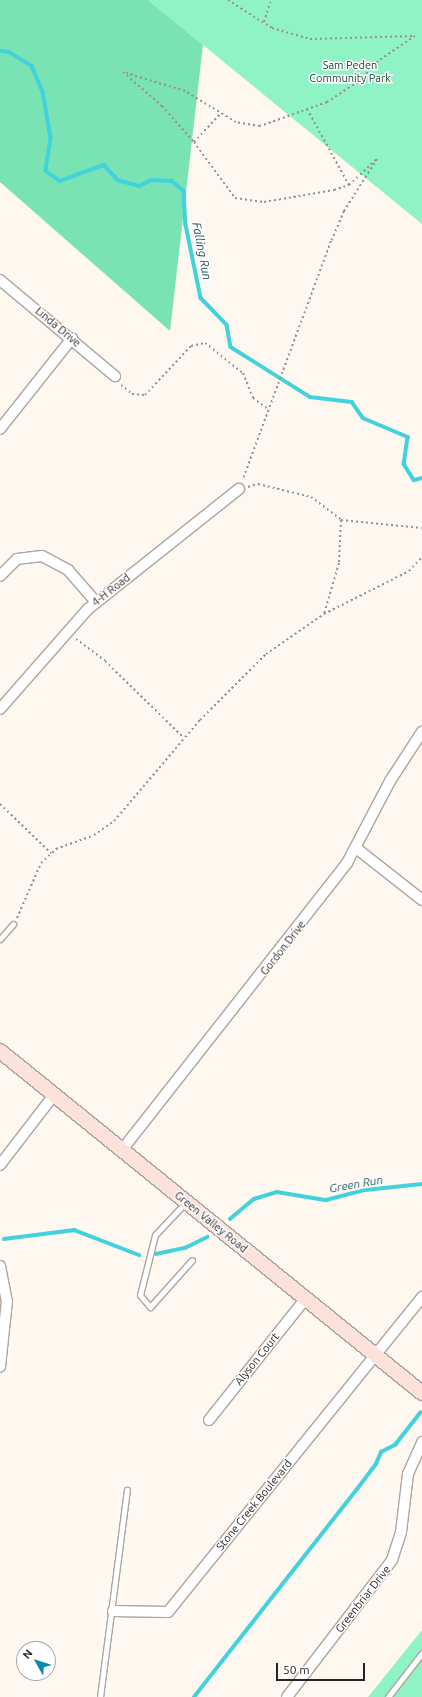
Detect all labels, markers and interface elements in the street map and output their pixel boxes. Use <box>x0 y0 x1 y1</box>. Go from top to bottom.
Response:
park label: Sam Peden Community Park <box>309 59 391 85</box>
water label: Falling Run <box>189 221 215 281</box>
street label: Linda Drive <box>33 304 83 350</box>
street label: 4-H Road <box>89 571 133 609</box>
street label: Gordon Drive <box>258 918 308 978</box>
water label: Green Run <box>328 1172 384 1196</box>
street label: Green Valley Road <box>172 1189 250 1255</box>
street label: Alyson Court <box>232 1330 282 1388</box>
street label: Stone Creek Boulevard <box>213 1457 295 1553</box>
street label: Greenbriar Drive <box>333 1563 393 1635</box>
north arrow <box>16 1641 56 1681</box>
text: N <box>20 1647 35 1661</box>
scale bar <box>278 1655 367 1681</box>
text: 50 m <box>283 1663 310 1676</box>

